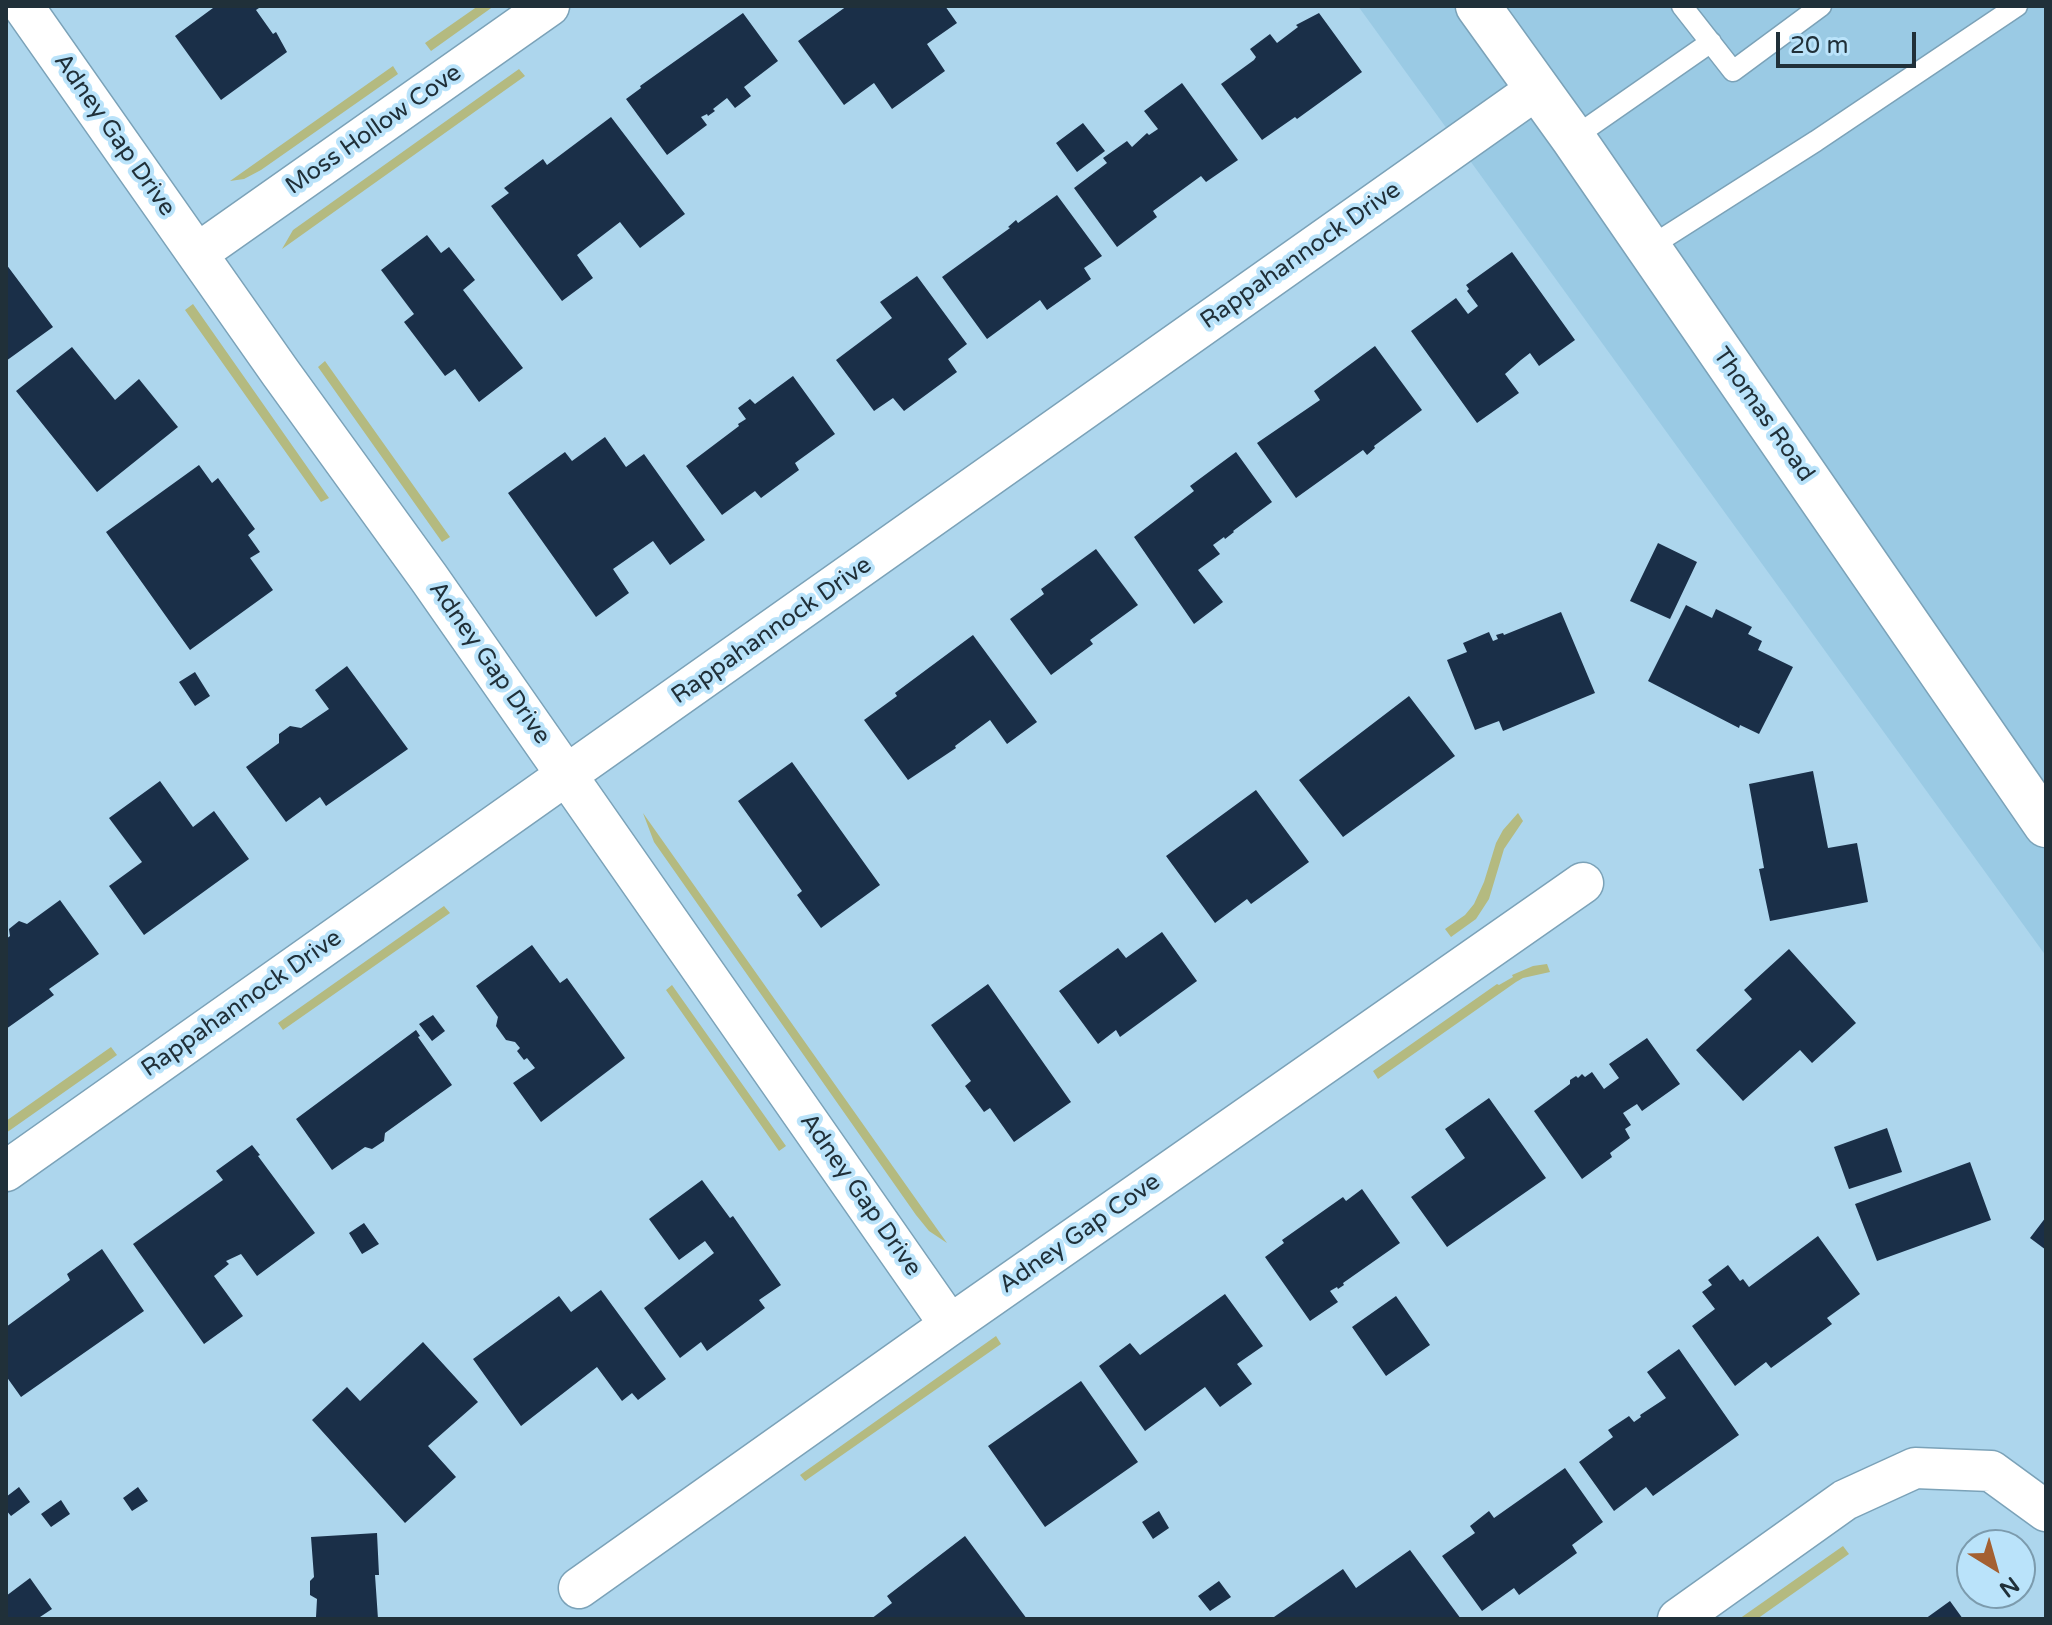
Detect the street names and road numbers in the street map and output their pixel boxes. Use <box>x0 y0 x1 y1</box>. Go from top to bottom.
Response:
street label: Adney Gap Drive <box>47 48 181 222</box>
street label: Moss Hollow Cove <box>281 59 467 201</box>
street label: Rappahannock Drive <box>1195 176 1407 336</box>
street label: Thomas Road <box>1706 342 1820 488</box>
street label: Rappahannock Drive <box>666 551 878 711</box>
street label: Adney Gap Drive <box>422 576 556 750</box>
street label: Rappahannock Drive <box>136 924 348 1084</box>
street label: Adney Gap Drive <box>793 1108 927 1282</box>
street label: Adney Gap Cove <box>994 1168 1166 1300</box>

